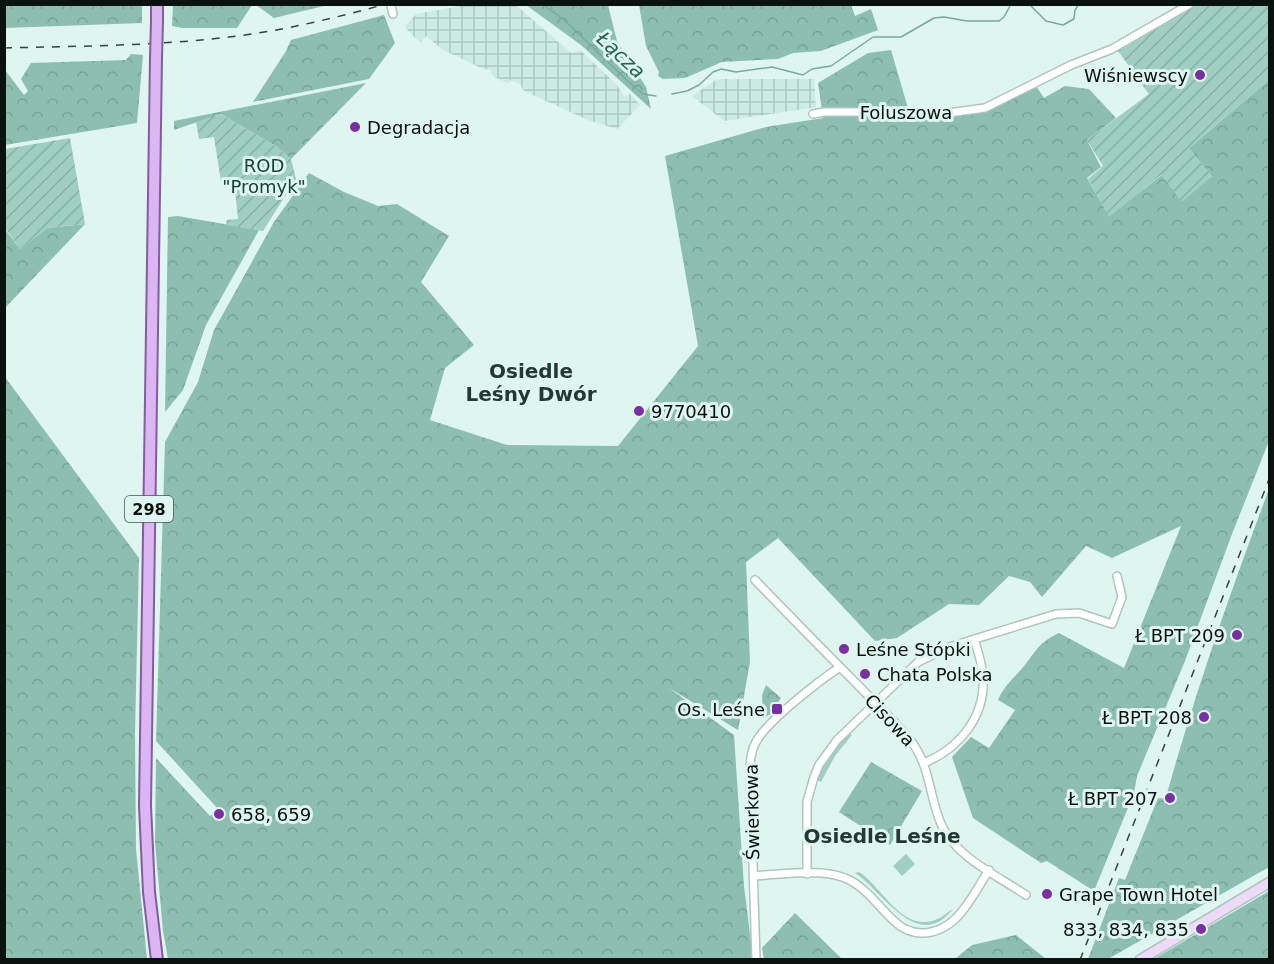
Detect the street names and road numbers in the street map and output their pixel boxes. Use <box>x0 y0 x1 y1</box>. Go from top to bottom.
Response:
street label: Foluszowa <box>860 102 952 123</box>
road number: 298 <box>125 496 173 522</box>
street label: Cisowa <box>861 690 919 750</box>
street label: Świerkowa <box>741 764 763 860</box>

